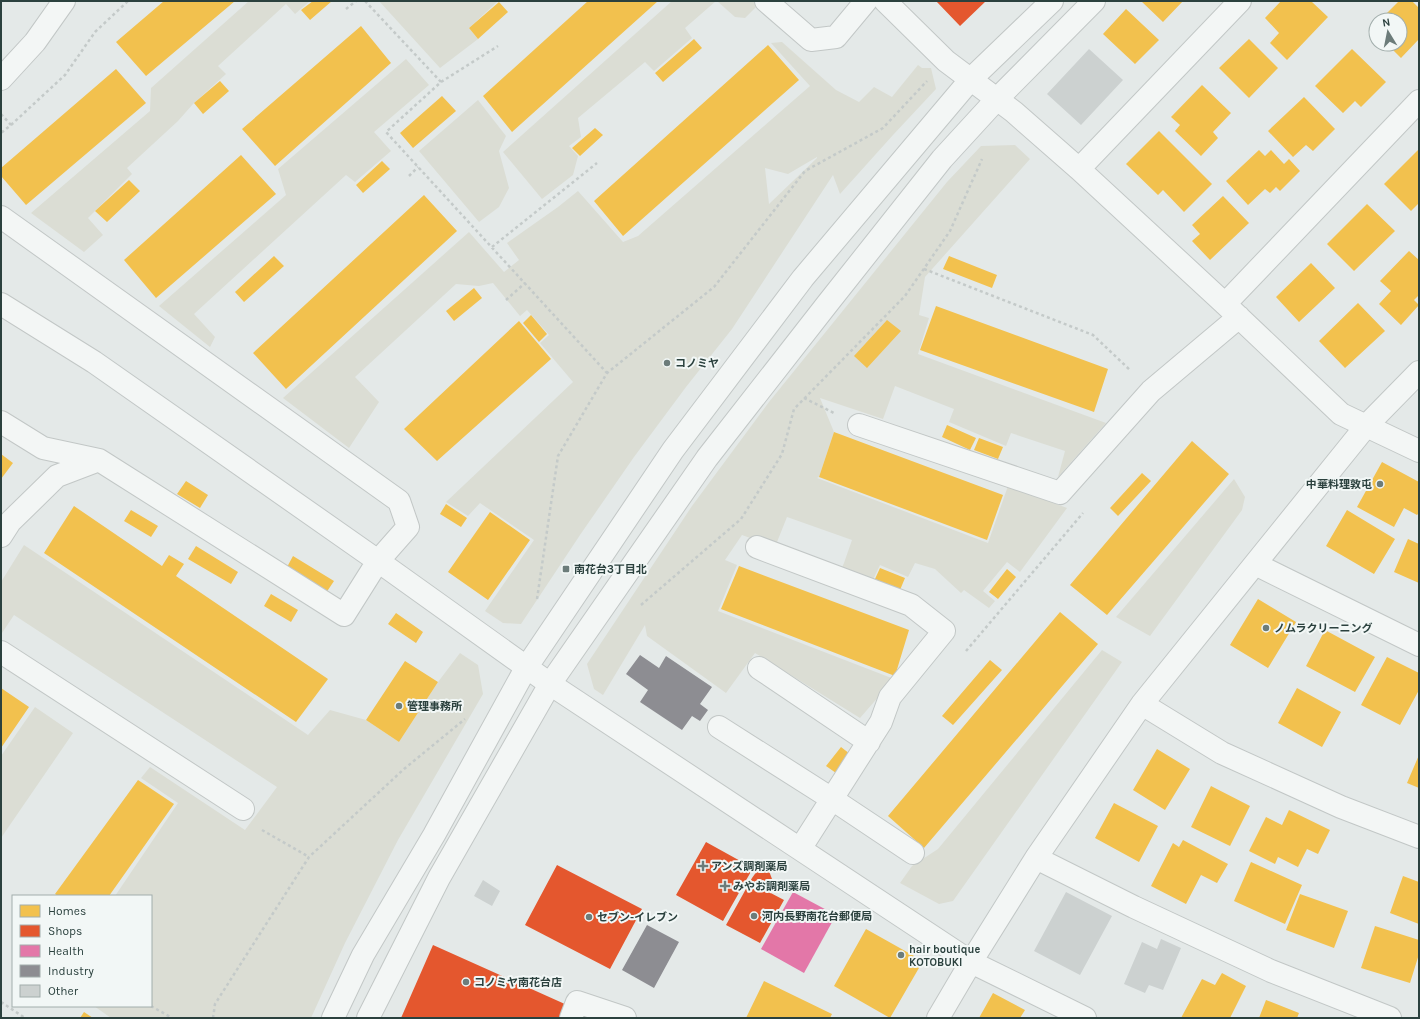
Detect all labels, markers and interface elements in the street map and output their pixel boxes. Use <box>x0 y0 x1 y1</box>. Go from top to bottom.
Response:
north arrow <box>1368 12 1408 52</box>
text: N <box>1381 16 1391 30</box>
place label: コノミヤ <box>675 357 719 370</box>
marker: コノミヤ <box>662 358 672 368</box>
place label: 中華料理敦屯 <box>1306 478 1372 491</box>
marker: 中華料理敦屯 <box>1375 479 1385 489</box>
place label: 南花台3丁目北 <box>574 563 647 576</box>
marker: 南花台3丁目北 <box>561 564 571 574</box>
place label: ノムラクリーニング <box>1274 622 1372 635</box>
marker: ノムラクリーニング <box>1261 623 1271 633</box>
place label: 管理事務所 <box>407 700 462 713</box>
marker: 管理事務所 <box>394 701 404 711</box>
place label: アンズ調剤薬局 <box>711 860 787 873</box>
marker: アンズ調剤薬局 <box>698 861 708 871</box>
place label: みやお調剤薬局 <box>733 880 810 893</box>
marker: みやお調剤薬局 <box>720 881 730 891</box>
legend <box>12 895 152 1007</box>
text: Homes <box>48 904 86 918</box>
place label: 河内長野南花台郵便局 <box>762 910 872 923</box>
place label: セブン-イレブン <box>597 911 678 924</box>
marker: 河内長野南花台郵便局 <box>749 911 759 921</box>
marker: セブン-イレブン <box>584 912 594 922</box>
text: Shops <box>48 924 82 938</box>
place label: hair boutique KOTOBUKI <box>909 943 980 969</box>
text: Health <box>48 944 84 958</box>
marker: hair boutique KOTOBUKI <box>896 950 906 960</box>
text: Industry <box>48 964 94 978</box>
place label: コノミヤ南花台店 <box>474 976 562 989</box>
marker: コノミヤ南花台店 <box>461 977 471 987</box>
text: Other <box>48 984 79 998</box>

